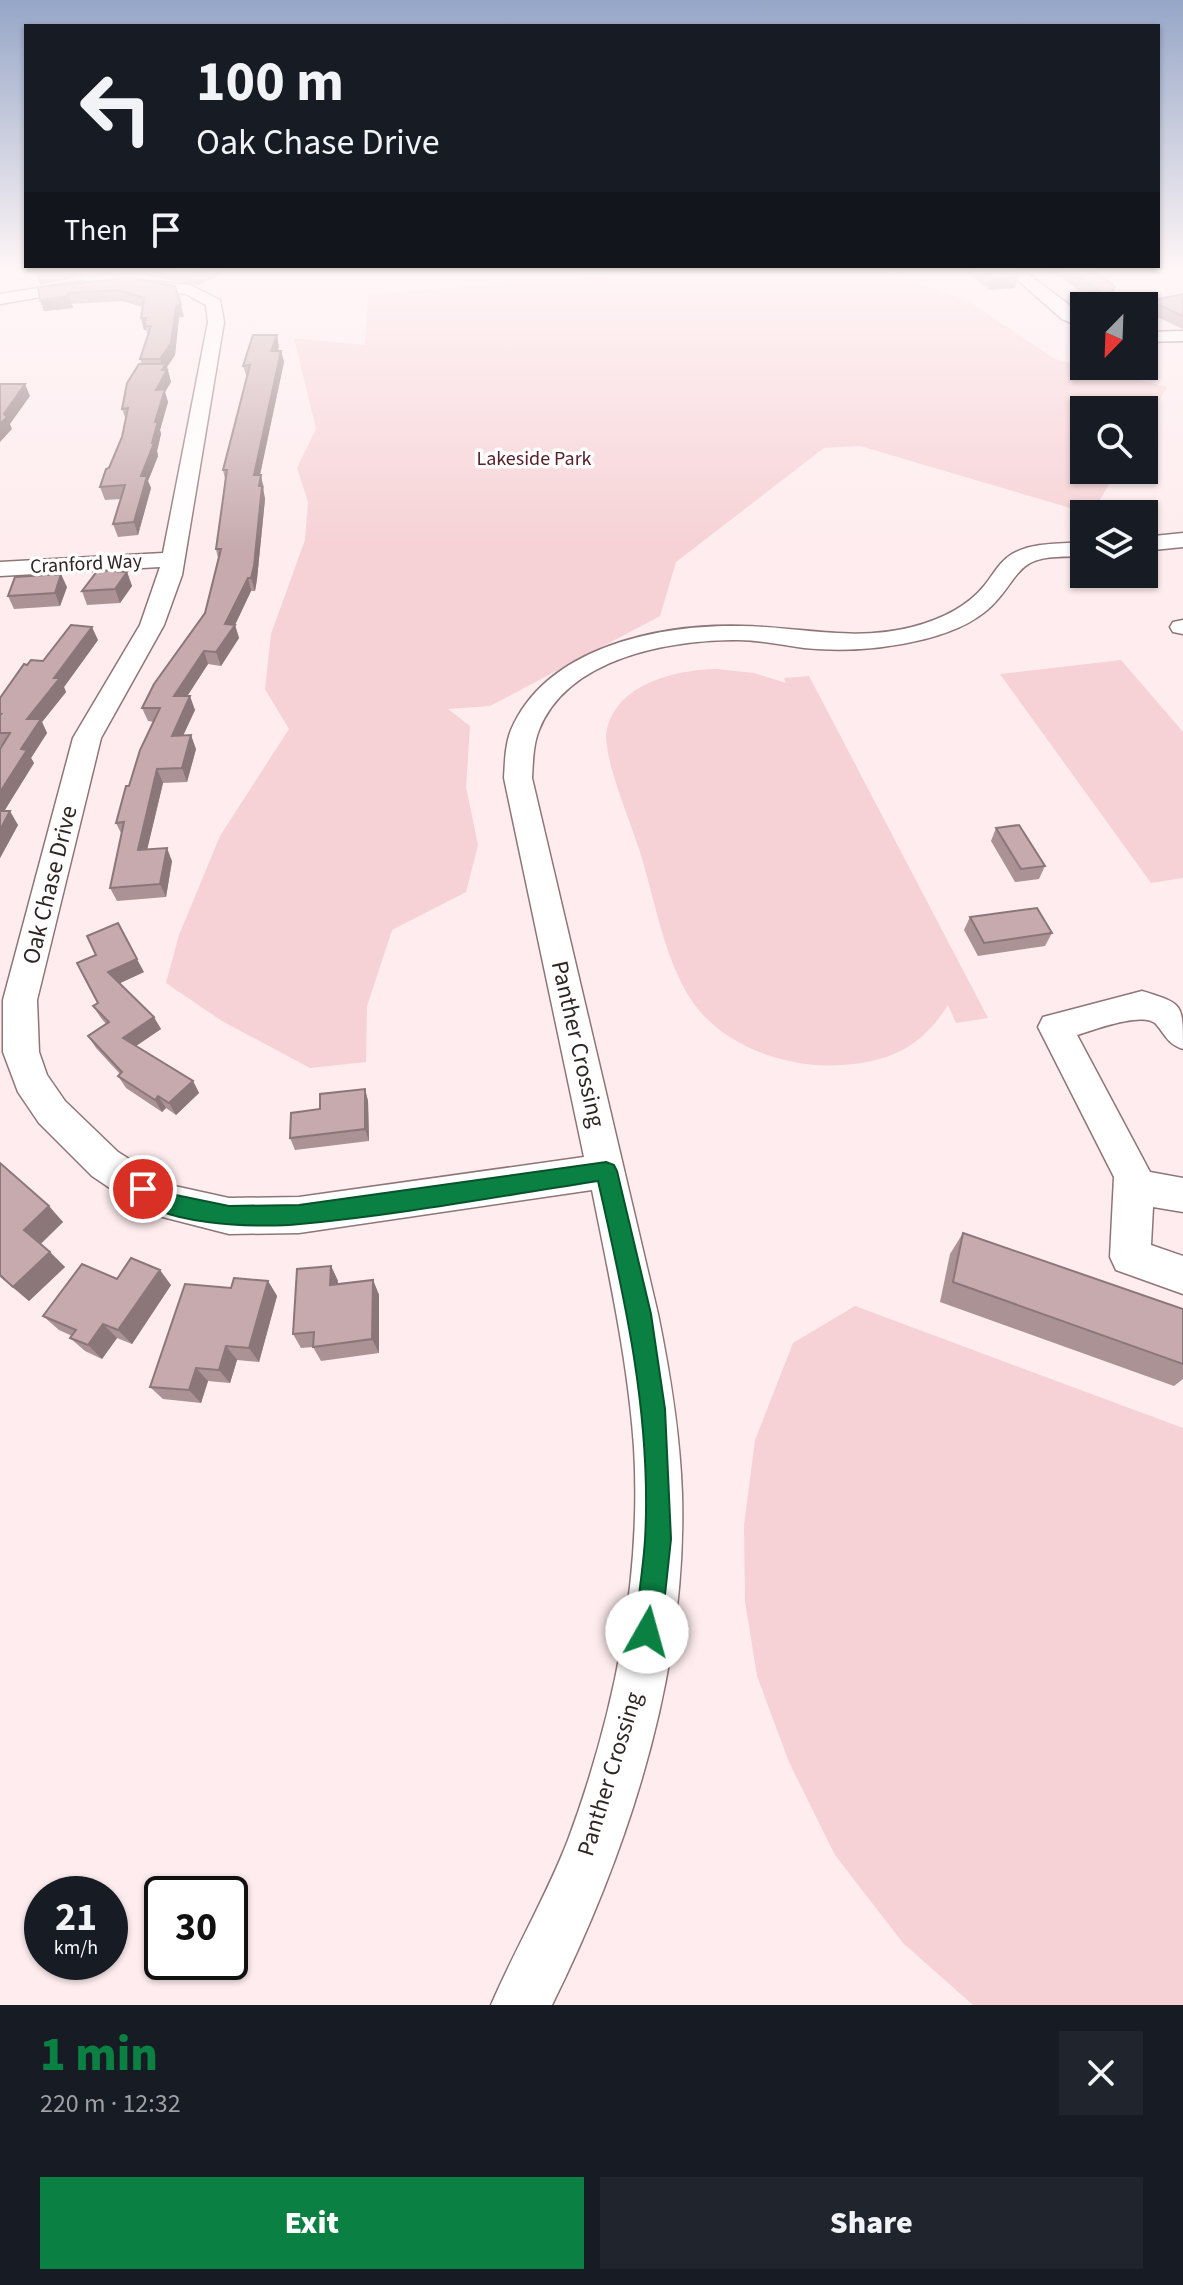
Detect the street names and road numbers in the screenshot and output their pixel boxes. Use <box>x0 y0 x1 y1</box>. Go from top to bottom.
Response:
street label: Cranford Way <box>29 547 143 581</box>
street label: Oak Chase Drive <box>13 802 87 968</box>
street label: Panther Crossing <box>542 957 614 1131</box>
street label: Panther Crossing <box>568 1688 652 1860</box>

